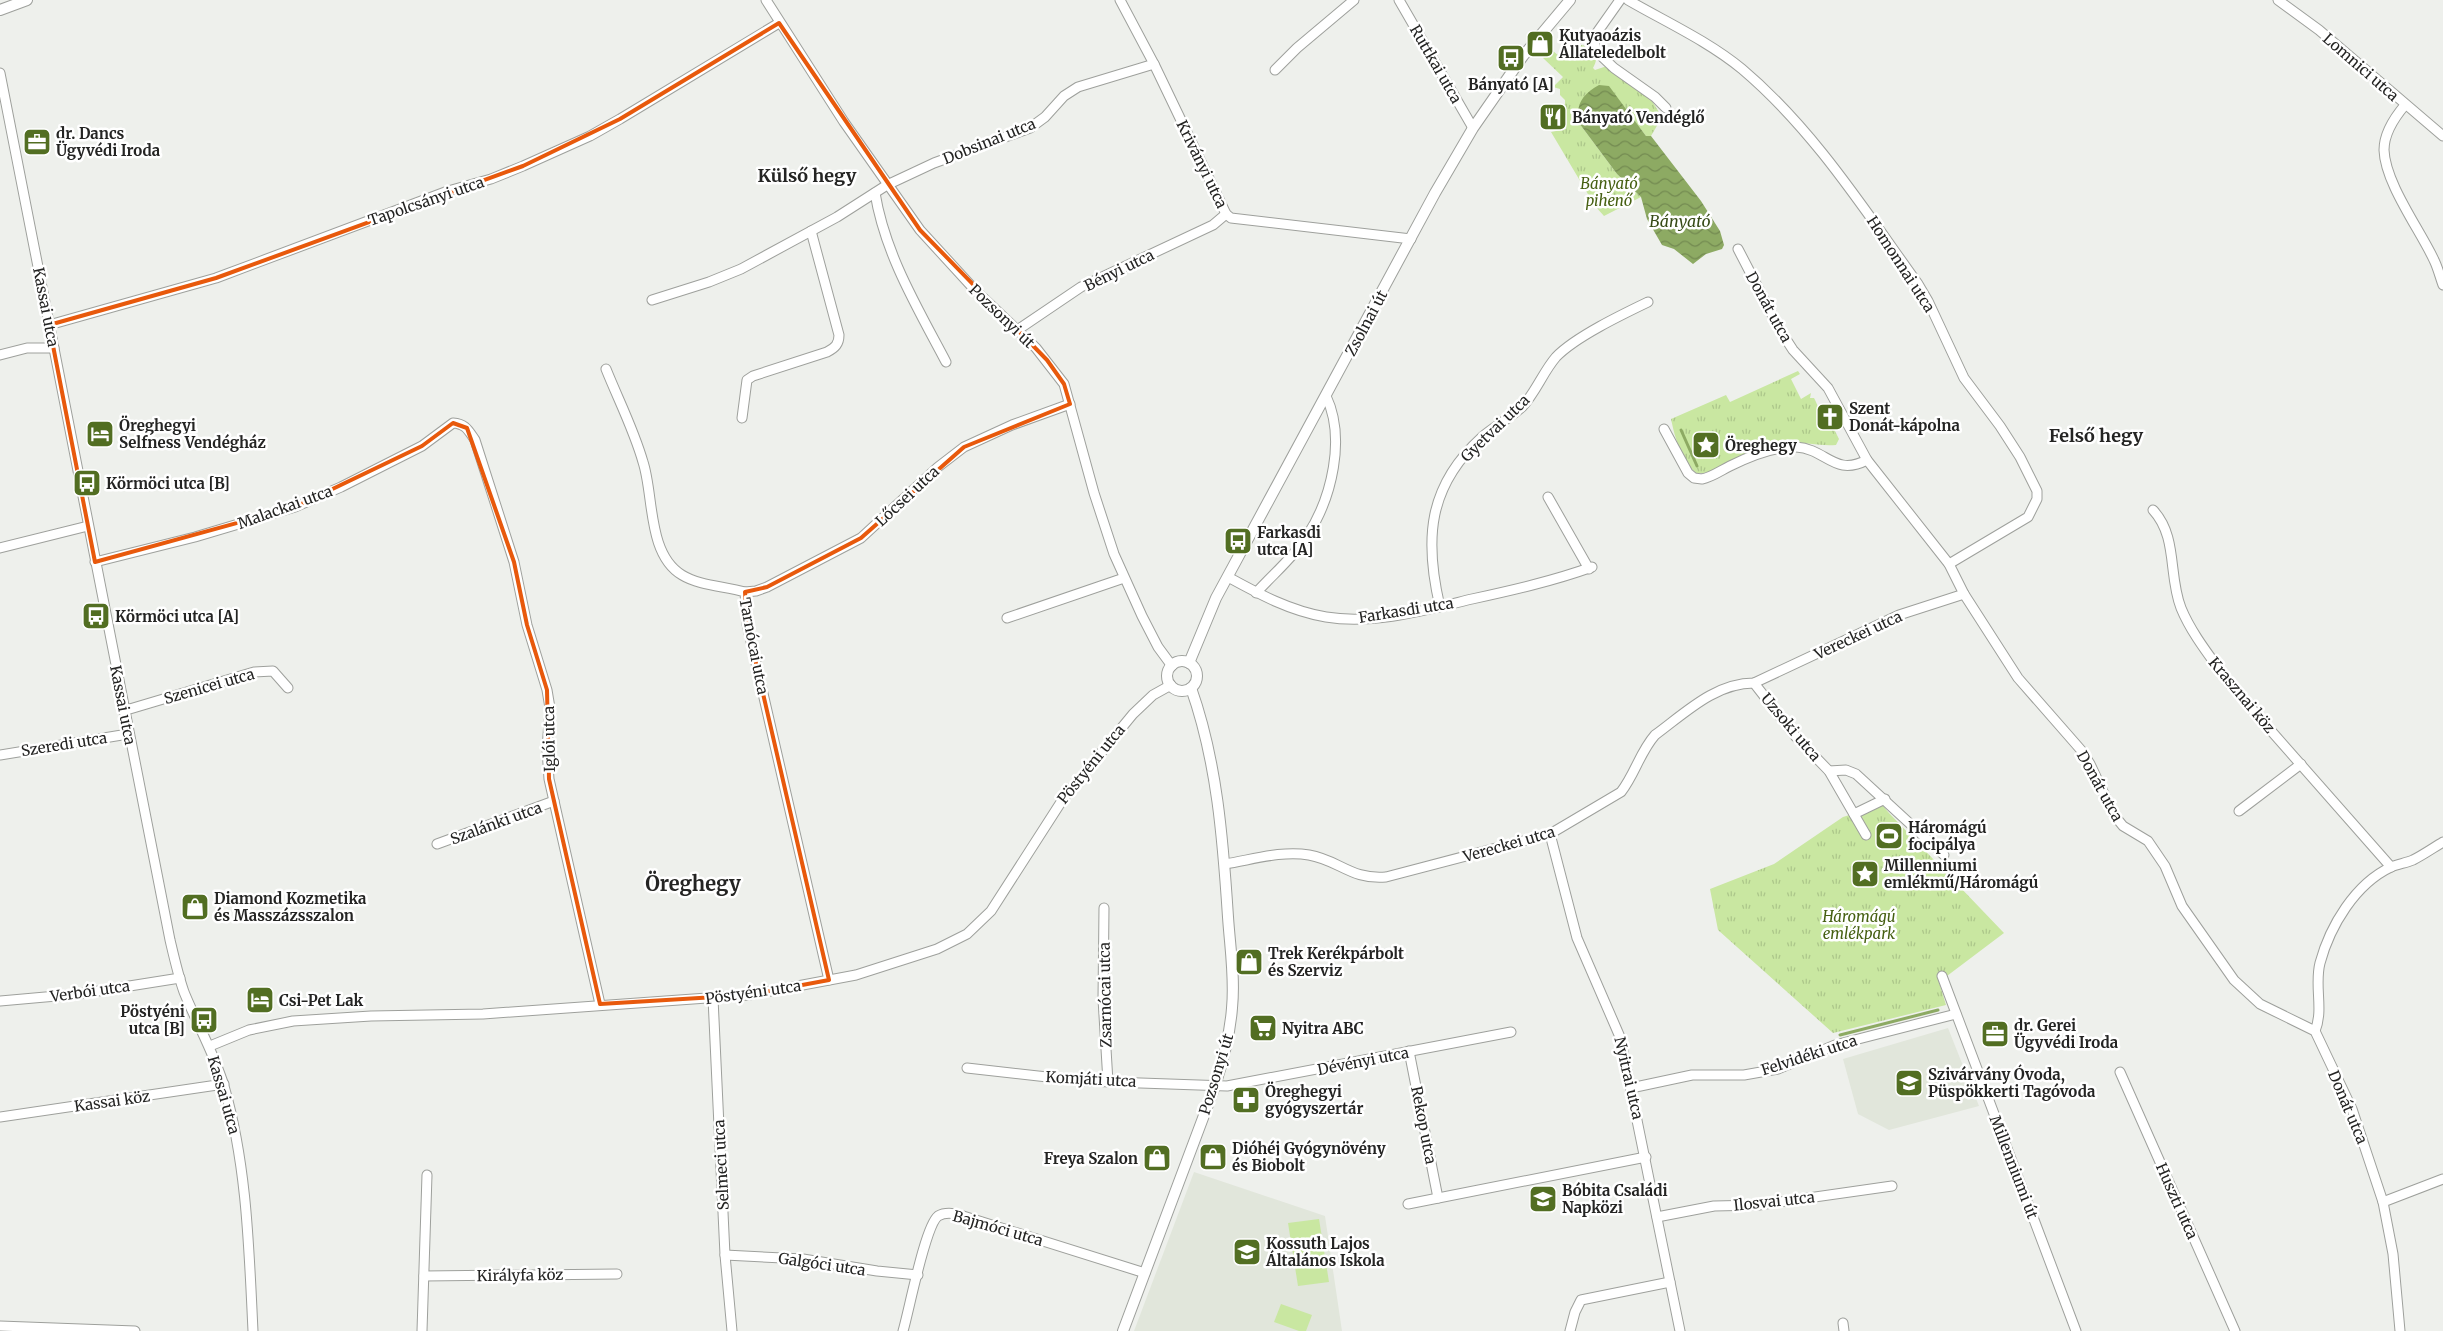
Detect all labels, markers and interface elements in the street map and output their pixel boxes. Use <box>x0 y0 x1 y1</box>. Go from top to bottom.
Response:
street label: Ruttkai utca <box>1406 21 1466 107</box>
place label: Kutyaoázis Állateledelbolt <box>1558 26 1666 62</box>
shop icon: Kutyaoázis Állateledelbolt <box>1525 29 1555 59</box>
street label: Lomnici utca <box>2319 29 2403 105</box>
bus stop icon: Bányató [A] <box>1496 43 1526 73</box>
place label: Bányató [A] <box>1468 75 1554 94</box>
restaurant icon: Bányató Vendéglő <box>1538 102 1568 132</box>
place label: Bányató Vendéglő <box>1572 108 1705 127</box>
street label: Dobsinai utca <box>940 114 1038 168</box>
street label: Kriványi utca <box>1172 117 1232 211</box>
place label: dr. Dancs Ügyvédi Iroda <box>56 124 161 160</box>
office icon: dr. Dancs Ügyvédi Iroda <box>22 127 52 157</box>
district label: Külső hegy <box>758 164 857 187</box>
street label: Tapolcsányi utca <box>366 172 486 230</box>
park label: Bányató pihenő <box>1580 174 1638 210</box>
water label: Bányató <box>1649 211 1711 231</box>
street label: Homonnai utca <box>1863 212 1939 316</box>
street label: Bényi utca <box>1081 245 1157 295</box>
street label: Kassai utca <box>29 266 63 348</box>
street label: Donát utca <box>1742 268 1796 346</box>
street label: Pozsonyi út <box>965 280 1039 352</box>
street label: Zsolnai út <box>1341 287 1391 359</box>
street label: Gyetvai utca <box>1457 390 1533 466</box>
place label: Szent Donát-kápolna <box>1849 399 1960 435</box>
church icon: Szent Donát-kápolna <box>1815 402 1845 432</box>
place label: Öreghegyi Selfness Vendégház <box>119 415 266 452</box>
hotel icon: Öreghegyi Selfness Vendégház <box>85 419 115 449</box>
district label: Felső hegy <box>2049 424 2144 447</box>
place icon: Öreghegy <box>1691 430 1721 460</box>
place label: Öreghegy <box>1725 435 1797 455</box>
street label: Lőcsei utca <box>871 462 943 530</box>
bus stop icon: Körmöci utca [B] <box>72 468 102 498</box>
place label: Körmöci utca [B] <box>106 474 230 493</box>
street label: Malackai utca <box>235 481 335 533</box>
place label: Farkasdi utca [A] <box>1257 523 1321 559</box>
bus stop icon: Farkasdi utca [A] <box>1223 526 1253 556</box>
street label: Farkasdi utca <box>1357 593 1455 627</box>
street label: Tarnócai utca <box>735 596 773 696</box>
bus stop icon: Körmöci utca [A] <box>81 601 111 631</box>
street label: Vereckei utca <box>1810 606 1905 664</box>
place label: Körmöci utca [A] <box>115 607 239 626</box>
street label: Krasznai köz <box>2205 653 2279 737</box>
street label: Kassai utca <box>106 664 140 746</box>
street label: Szenicei utca <box>162 664 256 708</box>
street label: Uzsoki utca <box>1757 689 1825 765</box>
street label: Iglói utca <box>539 706 559 772</box>
street label: Pöstyéni utca <box>1053 720 1129 808</box>
street label: Szeredi utca <box>20 728 108 760</box>
street label: Donát utca <box>2073 747 2127 825</box>
street label: Szalánki utca <box>448 798 544 848</box>
place label: Háromágú focipálya <box>1908 818 1987 854</box>
sports icon: Háromágú focipálya <box>1874 821 1904 851</box>
street label: Vereckei utca <box>1460 822 1557 866</box>
place label: Millenniumi emlékmű/Háromágú <box>1884 856 2039 892</box>
place icon: Millenniumi emlékmű/Háromágú <box>1850 859 1880 889</box>
district label: Öreghegy <box>645 870 741 896</box>
place label: Diamond Kozmetika és Masszázsszalon <box>214 889 367 925</box>
shop icon: Diamond Kozmetika és Masszázsszalon <box>180 892 210 922</box>
park label: Háromágú emlékpark <box>1821 907 1896 943</box>
street label: Zsarnócai utca <box>1095 942 1115 1048</box>
place label: Trek Kerékpárbolt és Szerviz <box>1268 944 1404 980</box>
shop icon: Trek Kerékpárbolt és Szerviz <box>1234 947 1264 977</box>
street label: Verbói utca <box>48 976 131 1006</box>
street label: Pöstyéni utca <box>704 976 802 1008</box>
hotel icon: Csi-Pet Lak <box>245 985 275 1015</box>
place label: Csi-Pet Lak <box>279 991 364 1010</box>
place label: Pöstyéni utca [B] <box>120 1002 185 1038</box>
bus stop icon: Pöstyéni utca [B] <box>189 1005 219 1035</box>
supermarket icon: Nyitra ABC <box>1248 1013 1278 1043</box>
place label: dr. Gerei Ügyvédi Iroda <box>2014 1016 2119 1052</box>
place label: Nyitra ABC <box>1282 1019 1364 1038</box>
office icon: dr. Gerei Ügyvédi Iroda <box>1980 1019 2010 1049</box>
street label: Pozsonyi út <box>1195 1031 1237 1117</box>
street label: Felvidéki utca <box>1759 1031 1859 1079</box>
street label: Nyitrai utca <box>1610 1035 1648 1121</box>
street label: Dévényi utca <box>1316 1043 1410 1079</box>
street label: Kassai utca <box>204 1054 244 1136</box>
place label: Szivárvány Óvoda, Püspökkerti Tagóvoda <box>1928 1064 2096 1101</box>
street label: Komjáti utca <box>1045 1067 1137 1091</box>
street label: Donát utca <box>2324 1067 2372 1147</box>
school or university icon: Szivárvány Óvoda, Püspökkerti Tagóvoda <box>1894 1068 1924 1098</box>
place label: Öreghegyi gyógyszertár <box>1265 1081 1363 1118</box>
street label: Rekop utca <box>1407 1084 1441 1166</box>
pharmacy icon: Öreghegyi gyógyszertár <box>1231 1085 1261 1115</box>
street label: Kassai köz <box>73 1086 151 1116</box>
street label: Millenniumi út <box>1986 1113 2042 1221</box>
street label: Selmeci utca <box>709 1119 733 1211</box>
place label: Dióhéj Gyógynövény és Biobolt <box>1232 1139 1386 1175</box>
shop icon: Dióhéj Gyógynövény és Biobolt <box>1198 1142 1228 1172</box>
shop icon: Freya Szalon <box>1142 1143 1172 1173</box>
place label: Freya Szalon <box>1044 1149 1138 1168</box>
street label: Huszti utca <box>2152 1160 2202 1242</box>
place label: Bóbita Családi Napközi <box>1562 1181 1668 1217</box>
school or university icon: Bóbita Családi Napközi <box>1528 1184 1558 1214</box>
street label: Ilosvai utca <box>1732 1187 1816 1215</box>
street label: Bajmóci utca <box>951 1206 1045 1250</box>
place label: Kossuth Lajos Általános Iskola <box>1265 1234 1385 1270</box>
school or university icon: Kossuth Lajos Általános Iskola <box>1232 1237 1262 1267</box>
street label: Galgóci utca <box>777 1248 867 1280</box>
street label: Királyfa köz <box>476 1265 564 1285</box>

